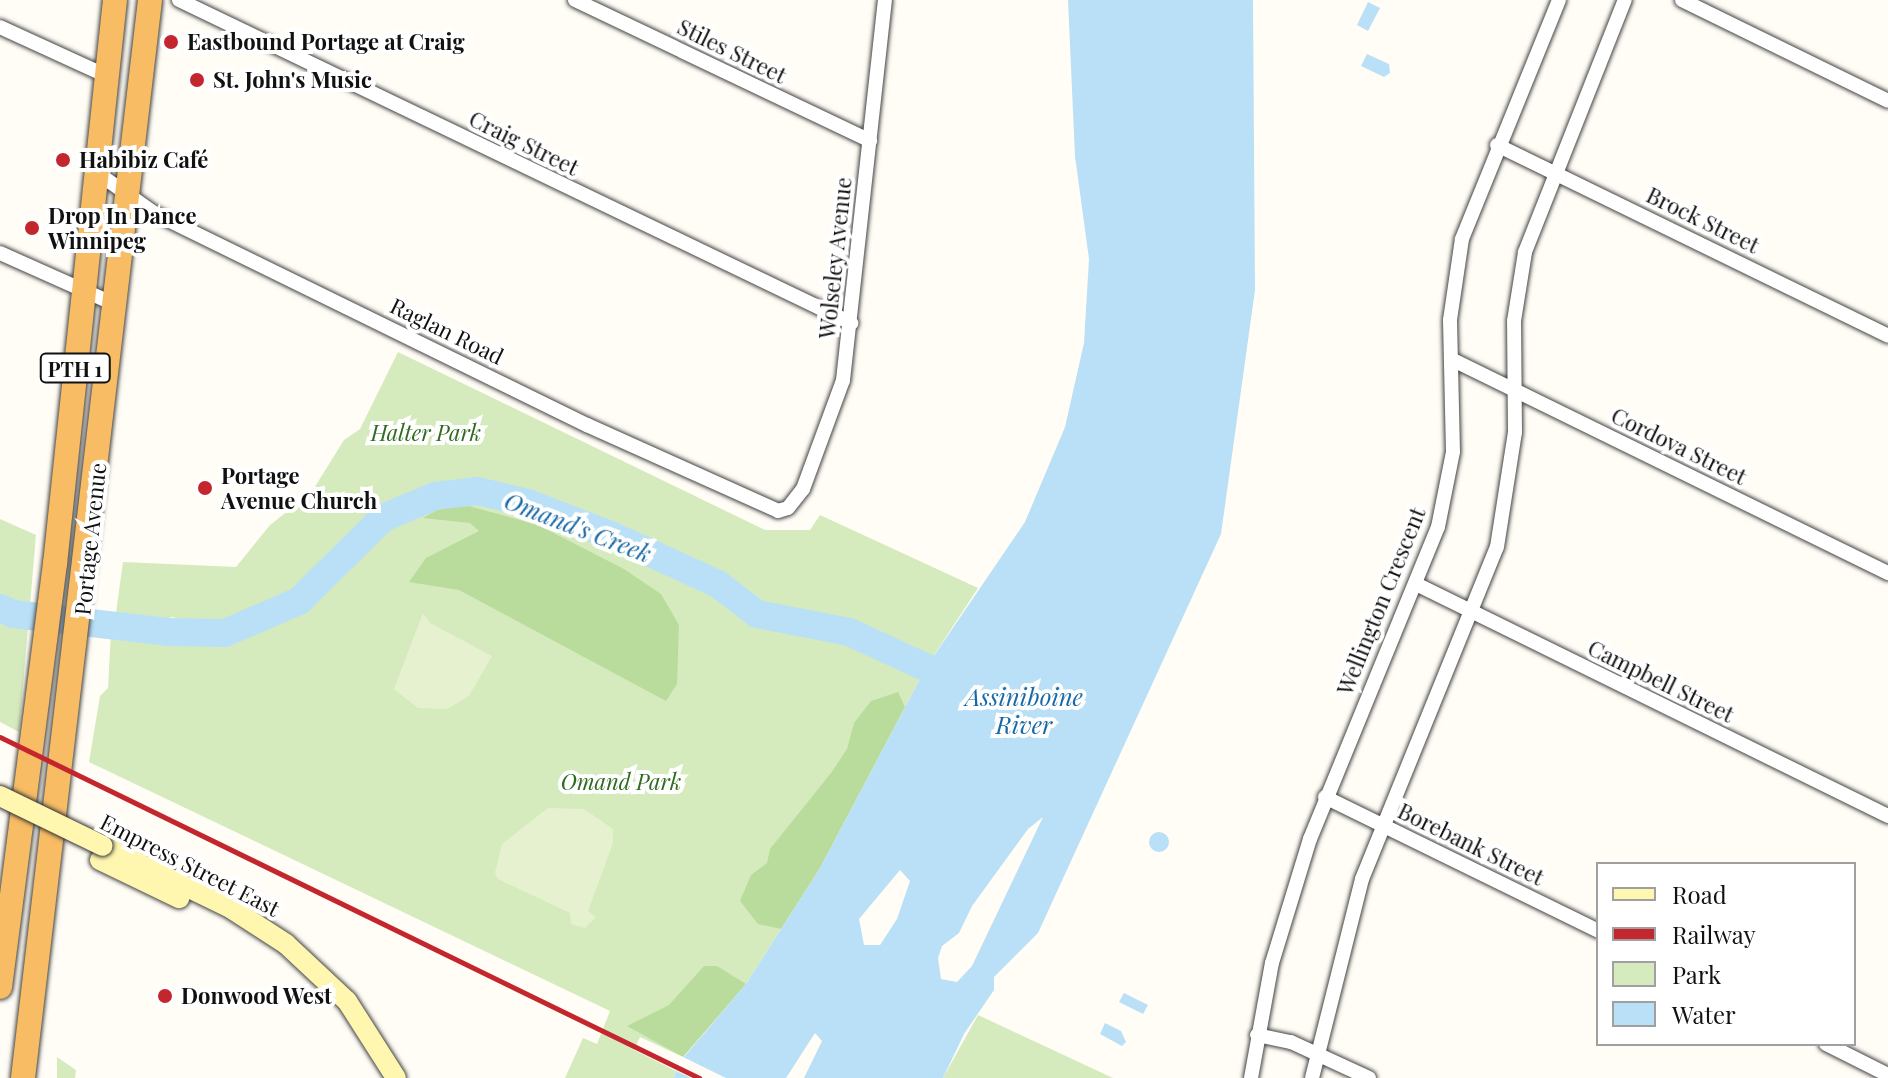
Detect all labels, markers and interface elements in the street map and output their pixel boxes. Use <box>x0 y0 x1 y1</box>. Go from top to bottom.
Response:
street label: Stiles Street <box>673 13 791 89</box>
place label: Eastbound Portage at Craig <box>187 29 465 55</box>
marker: Eastbound Portage at Craig <box>162 33 180 51</box>
place label: St. John's Music <box>213 67 372 93</box>
marker: St. John's Music <box>188 71 206 89</box>
street label: Craig Street <box>465 105 583 181</box>
place label: Habibiz Café <box>79 147 208 173</box>
marker: Habibiz Café <box>54 151 72 169</box>
street label: Wolseley Avenue <box>813 175 857 341</box>
street label: Brock Street <box>1642 181 1764 259</box>
place label: Drop In Dance Winnipeg <box>48 202 197 254</box>
marker: Drop In Dance Winnipeg <box>23 219 41 237</box>
street label: Raglan Road <box>386 292 508 370</box>
road number: PTH 1 <box>39 352 111 384</box>
street label: Cordova Street <box>1607 402 1751 490</box>
park label: Halter Park <box>371 420 481 446</box>
street label: Portage Avenue <box>69 461 111 617</box>
place label: Portage Avenue Church <box>221 462 377 514</box>
marker: Portage Avenue Church <box>196 479 214 497</box>
water label: Omand's Creek <box>501 486 655 568</box>
street label: Wellington Crescent <box>1331 503 1431 699</box>
street label: Campbell Street <box>1584 634 1738 728</box>
water label: Assiniboine River <box>965 683 1083 739</box>
park label: Omand Park <box>561 769 681 795</box>
street label: Borebank Street <box>1394 797 1548 891</box>
street label: Empress Street East <box>96 808 284 922</box>
legend <box>1596 862 1856 1046</box>
text: Road <box>1672 878 1727 910</box>
text: Railway <box>1672 918 1756 950</box>
text: Park <box>1672 958 1721 990</box>
place label: Donwood West <box>181 983 333 1009</box>
marker: Donwood West <box>156 987 174 1005</box>
text: Water <box>1672 998 1736 1030</box>

